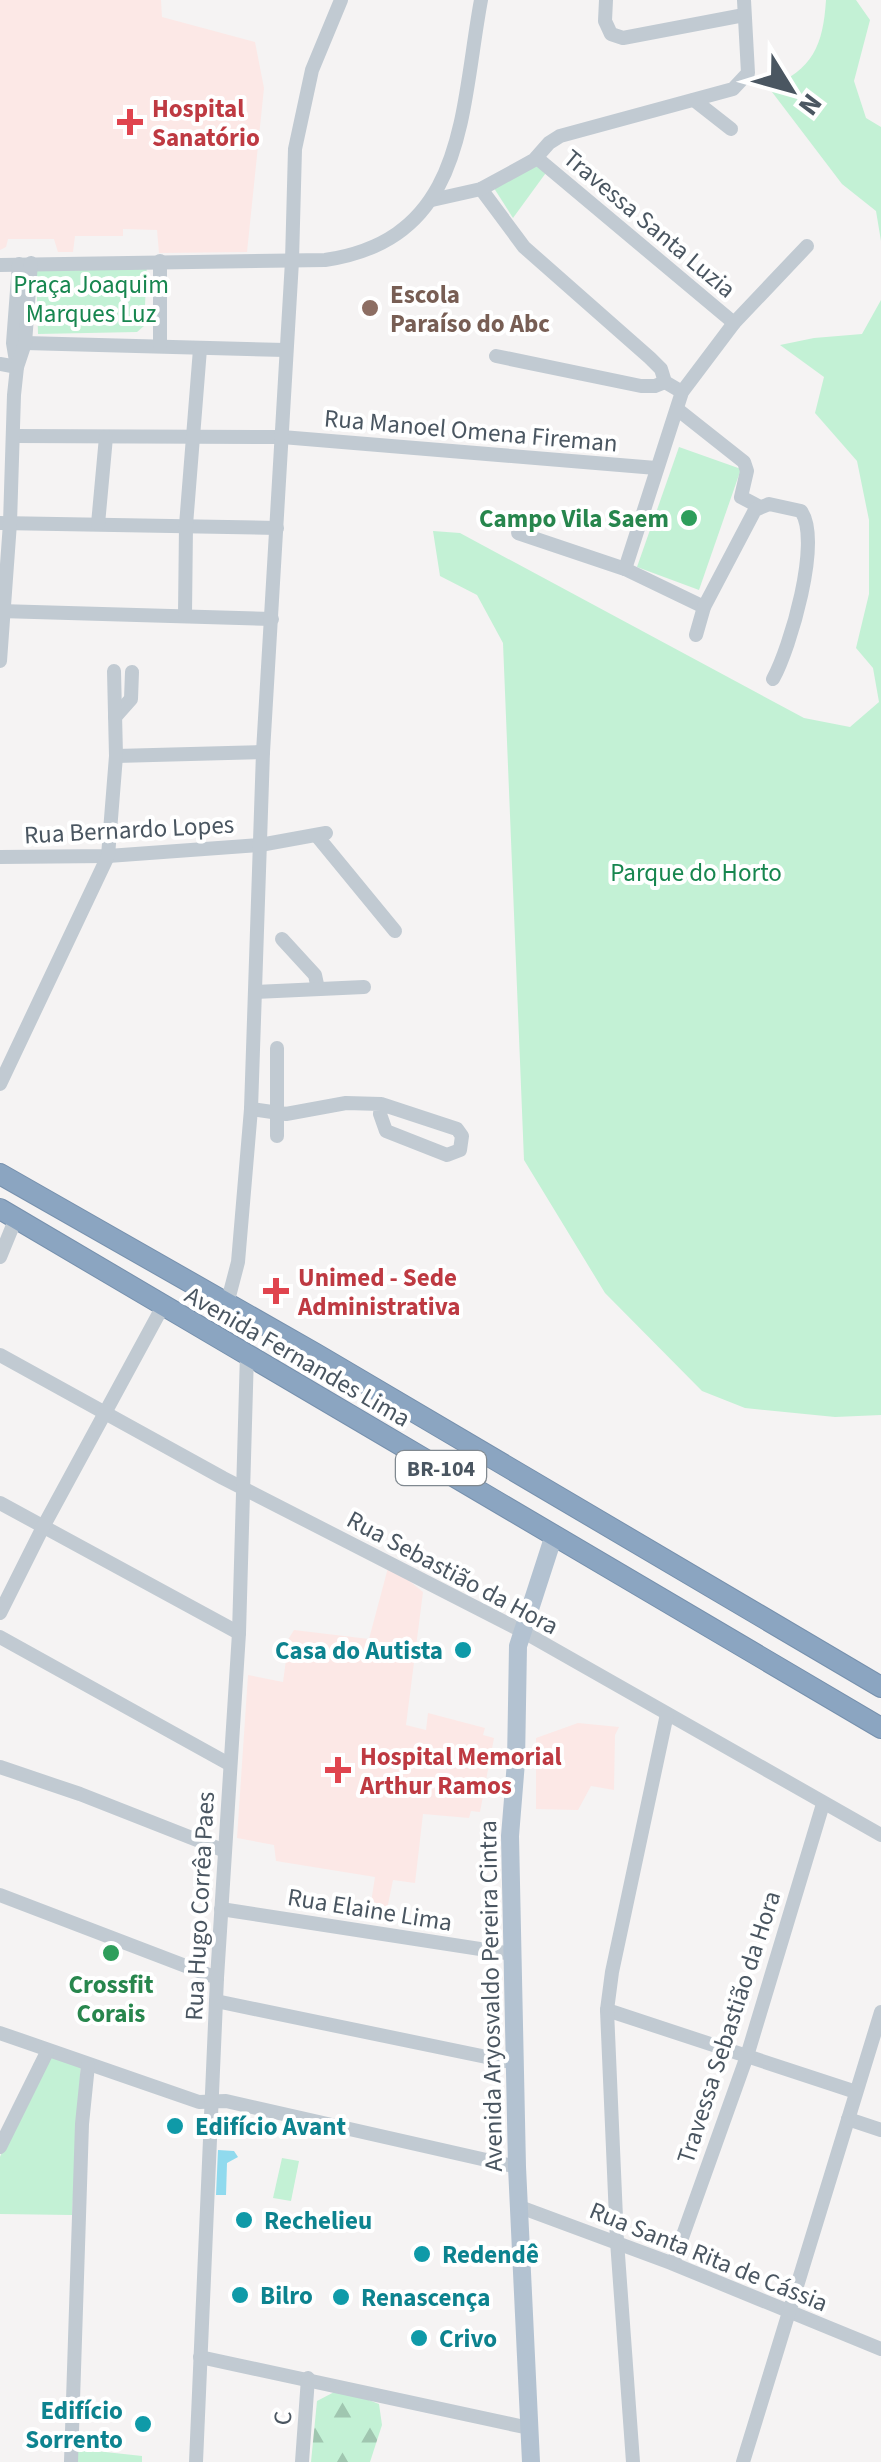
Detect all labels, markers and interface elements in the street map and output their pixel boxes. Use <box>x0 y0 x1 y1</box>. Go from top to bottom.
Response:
north arrow <box>741 40 841 140</box>
text: N <box>789 85 832 124</box>
place label: Hospital Sanatório <box>152 91 260 156</box>
marker: Hospital Sanatório <box>117 109 143 135</box>
street label: Travessa Santa Luzia <box>555 141 743 307</box>
park label: Praça Joaquim Marques Luz <box>13 267 169 332</box>
place label: Escola Paraíso do Abc <box>390 277 550 342</box>
marker: Escola Paraíso do Abc <box>359 297 381 319</box>
street label: Rua Manoel Omena Fireman <box>323 400 619 462</box>
place label: Campo Vila Saem <box>479 501 669 537</box>
marker: Campo Vila Saem <box>678 507 700 529</box>
street label: Rua Bernardo Lopes <box>23 807 235 853</box>
park label: Parque do Horto <box>610 855 782 891</box>
place label: Unimed - Sede Administrativa <box>297 1260 461 1325</box>
street label: Avenida Fernandes Lima <box>178 1278 417 1436</box>
marker: Unimed - Sede Administrativa <box>263 1278 289 1304</box>
road number: BR-104 <box>396 1451 486 1485</box>
street label: Rua Sebastião da Hora <box>340 1502 565 1644</box>
place label: Casa do Autista <box>275 1633 443 1669</box>
marker: Casa do Autista <box>452 1639 474 1661</box>
place label: Hospital Memorial Arthur Ramos <box>359 1739 562 1804</box>
marker: Hospital Memorial Arthur Ramos <box>325 1757 351 1783</box>
street label: Rua Hugo Corrêa Paes <box>176 1791 224 2021</box>
street label: Avenida Aryosvaldo Pereira Cintra <box>470 1820 512 2172</box>
street label: Rua Elaine Lima <box>285 1879 455 1941</box>
street label: Travessa Sebastião da Hora <box>668 1886 790 2168</box>
marker: Crossfit Corais <box>100 1942 122 1964</box>
place label: Crossfit Corais <box>68 1967 154 2032</box>
place label: Edifício Avant <box>195 2109 347 2145</box>
marker: Edifício Avant <box>164 2115 186 2137</box>
street label: Rua Santa Rita de Cássia <box>584 2193 833 2321</box>
place label: Rechelieu <box>264 2203 372 2239</box>
marker: Rechelieu <box>233 2209 255 2231</box>
place label: Redendê <box>442 2237 539 2273</box>
marker: Redendê <box>411 2243 433 2265</box>
place label: Bilro <box>260 2278 313 2314</box>
place label: Renascença <box>361 2280 490 2316</box>
marker: Bilro <box>229 2284 251 2306</box>
marker: Renascença <box>330 2286 352 2308</box>
place label: Crivo <box>439 2321 497 2357</box>
marker: Crivo <box>408 2327 430 2349</box>
place label: Edifício Sorrento <box>25 2393 123 2458</box>
street label: C <box>265 2410 301 2426</box>
marker: Edifício Sorrento <box>132 2413 154 2435</box>

